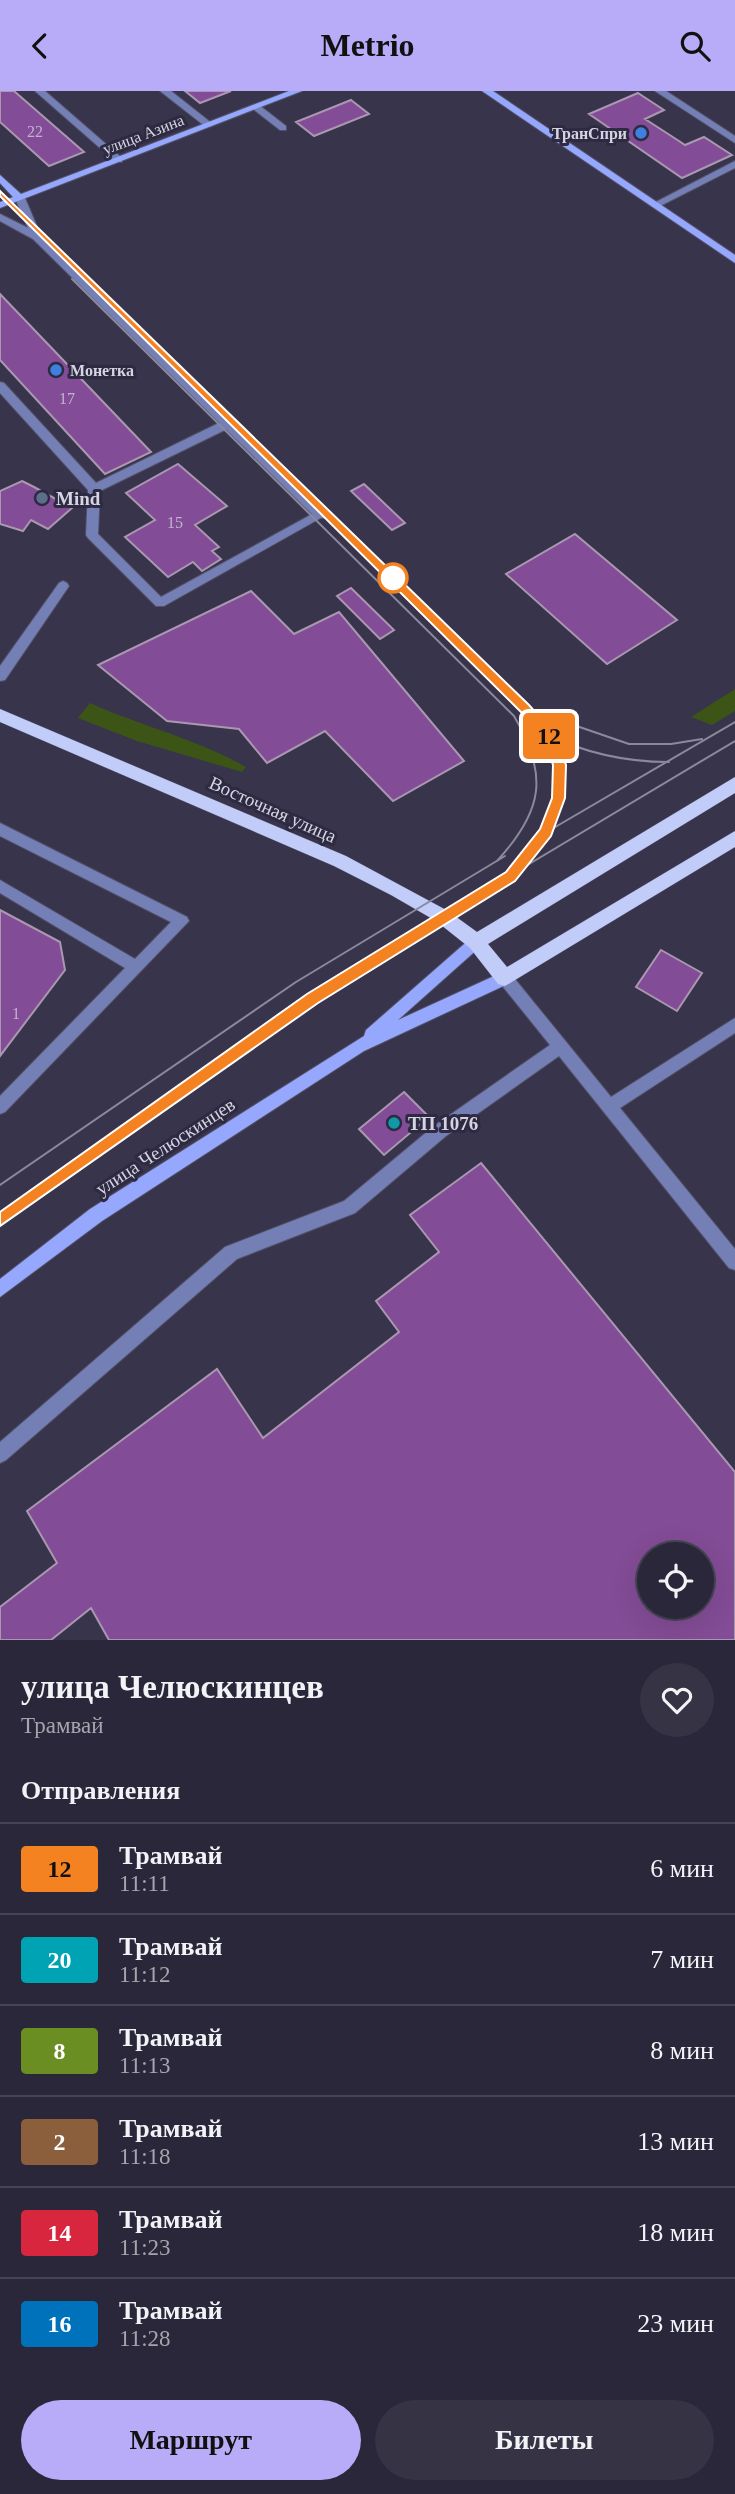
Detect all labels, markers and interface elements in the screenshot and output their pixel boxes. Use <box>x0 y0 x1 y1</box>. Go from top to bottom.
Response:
icon: back <box>21 27 59 65</box>
text: Metrio <box>320 27 415 63</box>
icon: search <box>676 27 714 65</box>
street label: улица Азина <box>100 111 187 159</box>
house number: 22 <box>27 123 43 140</box>
place label: ТранСпри <box>552 125 627 143</box>
marker: ТранСпри <box>633 125 649 141</box>
marker: Монетка <box>48 362 64 378</box>
place label: Монетка <box>70 362 134 379</box>
house number: 17 <box>59 390 75 407</box>
place label: Mind <box>56 488 101 509</box>
marker: Mind <box>34 490 50 506</box>
house number: 15 <box>167 514 183 531</box>
unlabelled marker <box>378 563 408 593</box>
line badge: 12 <box>518 713 580 759</box>
text: 12 <box>537 723 561 749</box>
street label: Восточная улица <box>206 772 340 847</box>
house number: 1 <box>12 1005 20 1022</box>
street label: улица Челюскинцев <box>92 1094 239 1199</box>
place label: ТП 1076 <box>408 1113 478 1134</box>
marker: ТП 1076 <box>386 1115 402 1131</box>
map controls <box>637 1542 714 1619</box>
button: locate <box>637 1542 714 1619</box>
button: heart <box>640 1663 714 1737</box>
text: улица Челюскинцев <box>21 1669 324 1705</box>
text: Трамвай <box>21 1713 104 1738</box>
text: Отправления <box>21 1776 180 1805</box>
text: Трамвай <box>119 1841 223 1870</box>
text: 6 мин <box>650 1854 714 1883</box>
text: 12 <box>48 1856 72 1882</box>
text: 11:11 <box>119 1871 170 1896</box>
text: Трамвай <box>119 1932 223 1961</box>
text: 7 мин <box>650 1945 714 1974</box>
text: 20 <box>48 1947 72 1973</box>
text: 11:12 <box>119 1962 171 1987</box>
text: Трамвай <box>119 2023 223 2052</box>
text: 8 мин <box>650 2036 714 2065</box>
text: 8 <box>54 2038 66 2064</box>
text: 11:13 <box>119 2053 171 2078</box>
text: Трамвай <box>119 2114 223 2143</box>
text: 13 мин <box>637 2127 714 2156</box>
text: 2 <box>54 2129 66 2155</box>
text: 11:18 <box>119 2144 171 2169</box>
text: Трамвай <box>119 2205 223 2234</box>
text: 18 мин <box>637 2218 714 2247</box>
text: 14 <box>48 2220 72 2246</box>
text: 11:23 <box>119 2235 171 2260</box>
text: Трамвай <box>119 2296 223 2325</box>
text: 23 мин <box>637 2309 714 2338</box>
text: 16 <box>48 2311 72 2337</box>
text: 11:28 <box>119 2326 171 2351</box>
button: Маршрут <box>21 2400 361 2480</box>
button: Билеты <box>375 2400 714 2480</box>

